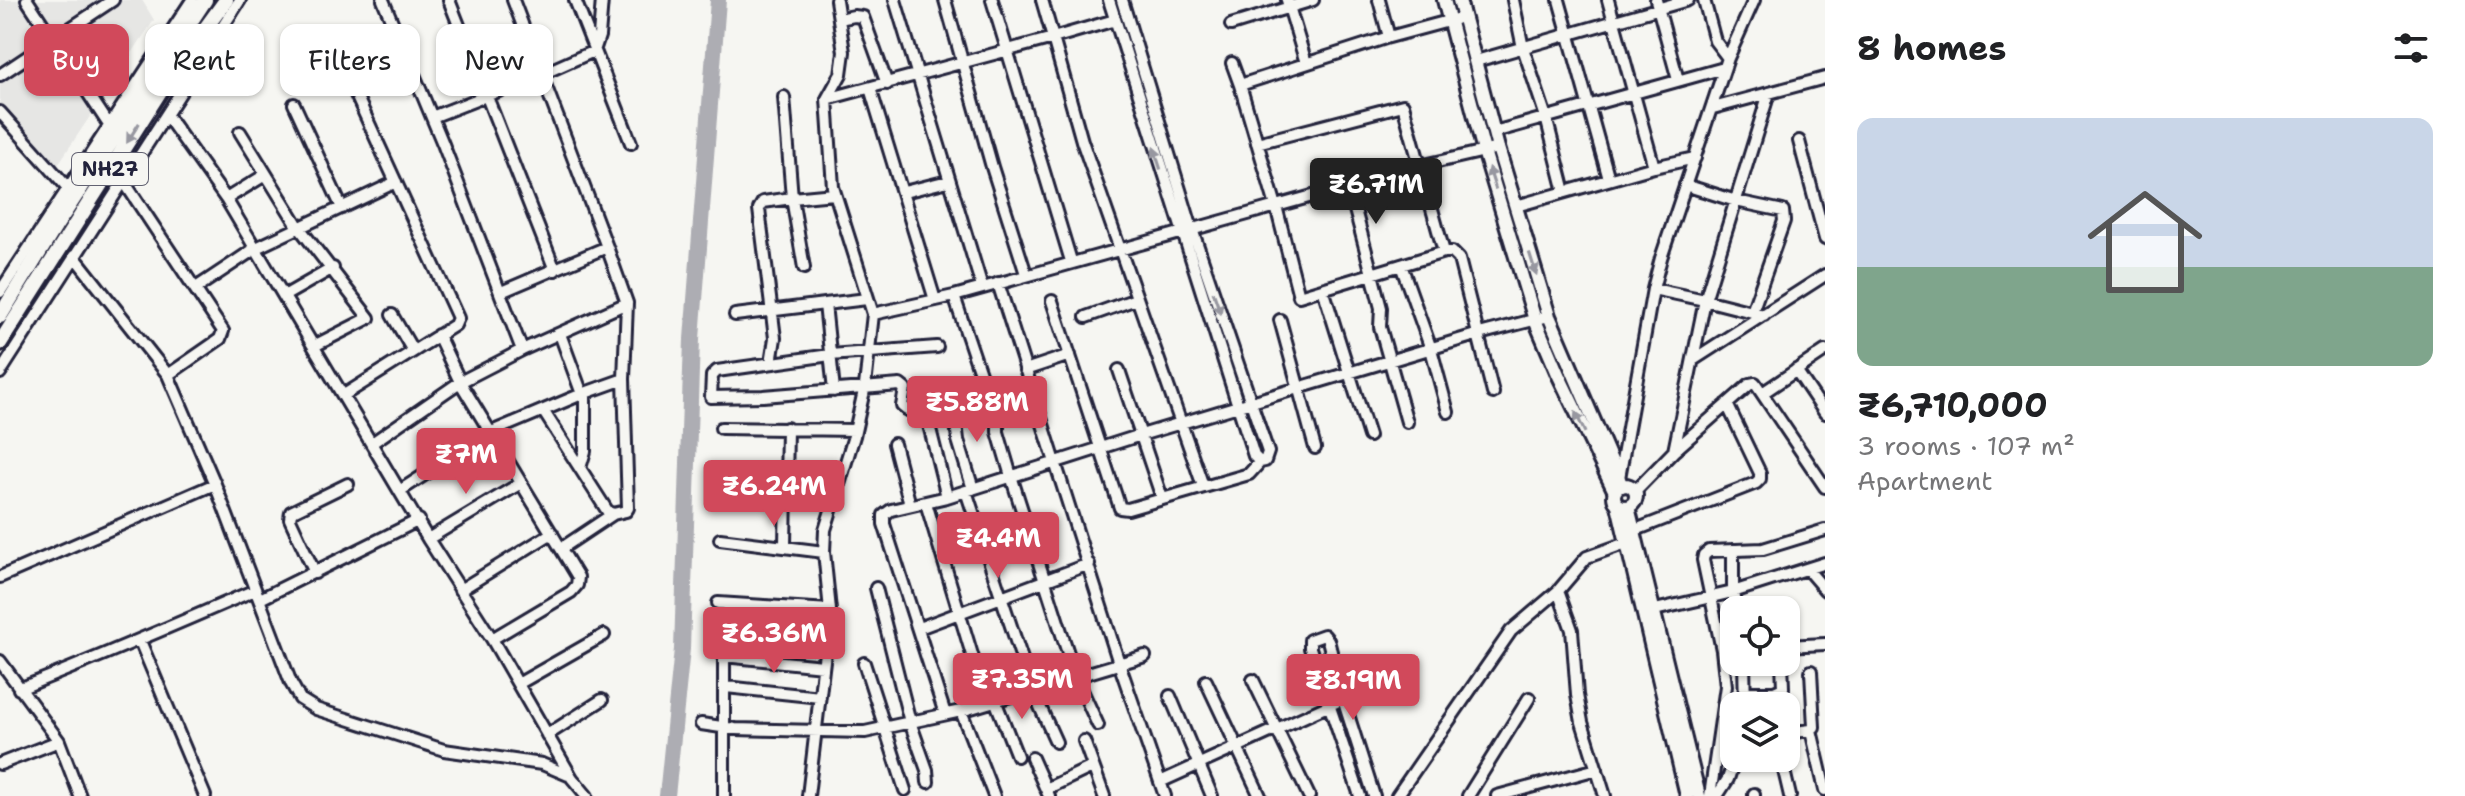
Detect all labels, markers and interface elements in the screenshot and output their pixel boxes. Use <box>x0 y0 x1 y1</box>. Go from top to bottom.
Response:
chip: Buy <box>24 24 129 96</box>
chip: Rent <box>145 24 264 96</box>
chip: Filters <box>280 24 420 96</box>
chip: New <box>436 24 553 96</box>
text: 8 homes <box>1857 25 2006 71</box>
icon: filters <box>2389 26 2433 70</box>
one-way arrow <box>127 122 141 144</box>
one-way arrow <box>1150 145 1163 169</box>
road number: NH27 <box>72 153 148 185</box>
pin: ₹6.71M <box>1311 158 1441 226</box>
text: ₹6.71M <box>1328 166 1424 201</box>
one-way arrow <box>1485 166 1498 190</box>
icon: home <box>2073 170 2217 314</box>
one-way arrow <box>1527 252 1540 276</box>
one-way arrow <box>1211 291 1223 315</box>
pin: ₹5.88M <box>912 376 1042 444</box>
text: ₹6,710,000 <box>1857 382 2048 428</box>
text: ₹5.88M <box>925 384 1029 419</box>
one-way arrow <box>1573 410 1587 434</box>
pin: ₹7M <box>427 428 505 496</box>
text: 3 rooms · 107 m² <box>1857 428 2075 463</box>
text: ₹7M <box>435 436 498 471</box>
pin: ₹6.24M <box>709 460 839 528</box>
text: Apartment <box>1857 463 1993 498</box>
text: ₹6.24M <box>722 468 827 503</box>
pin: ₹4.4M <box>942 512 1054 580</box>
text: ₹4.4M <box>955 520 1041 555</box>
map controls <box>1720 596 1800 772</box>
button: locate <box>1720 596 1800 676</box>
pin: ₹6.36M <box>709 607 839 675</box>
text: ₹6.36M <box>721 615 827 650</box>
pin: ₹7.35M <box>957 653 1087 721</box>
pin: ₹8.19M <box>1288 654 1418 722</box>
text: ₹7.35M <box>971 661 1073 696</box>
text: ₹8.19M <box>1305 662 1401 697</box>
button: layers <box>1720 692 1800 772</box>

